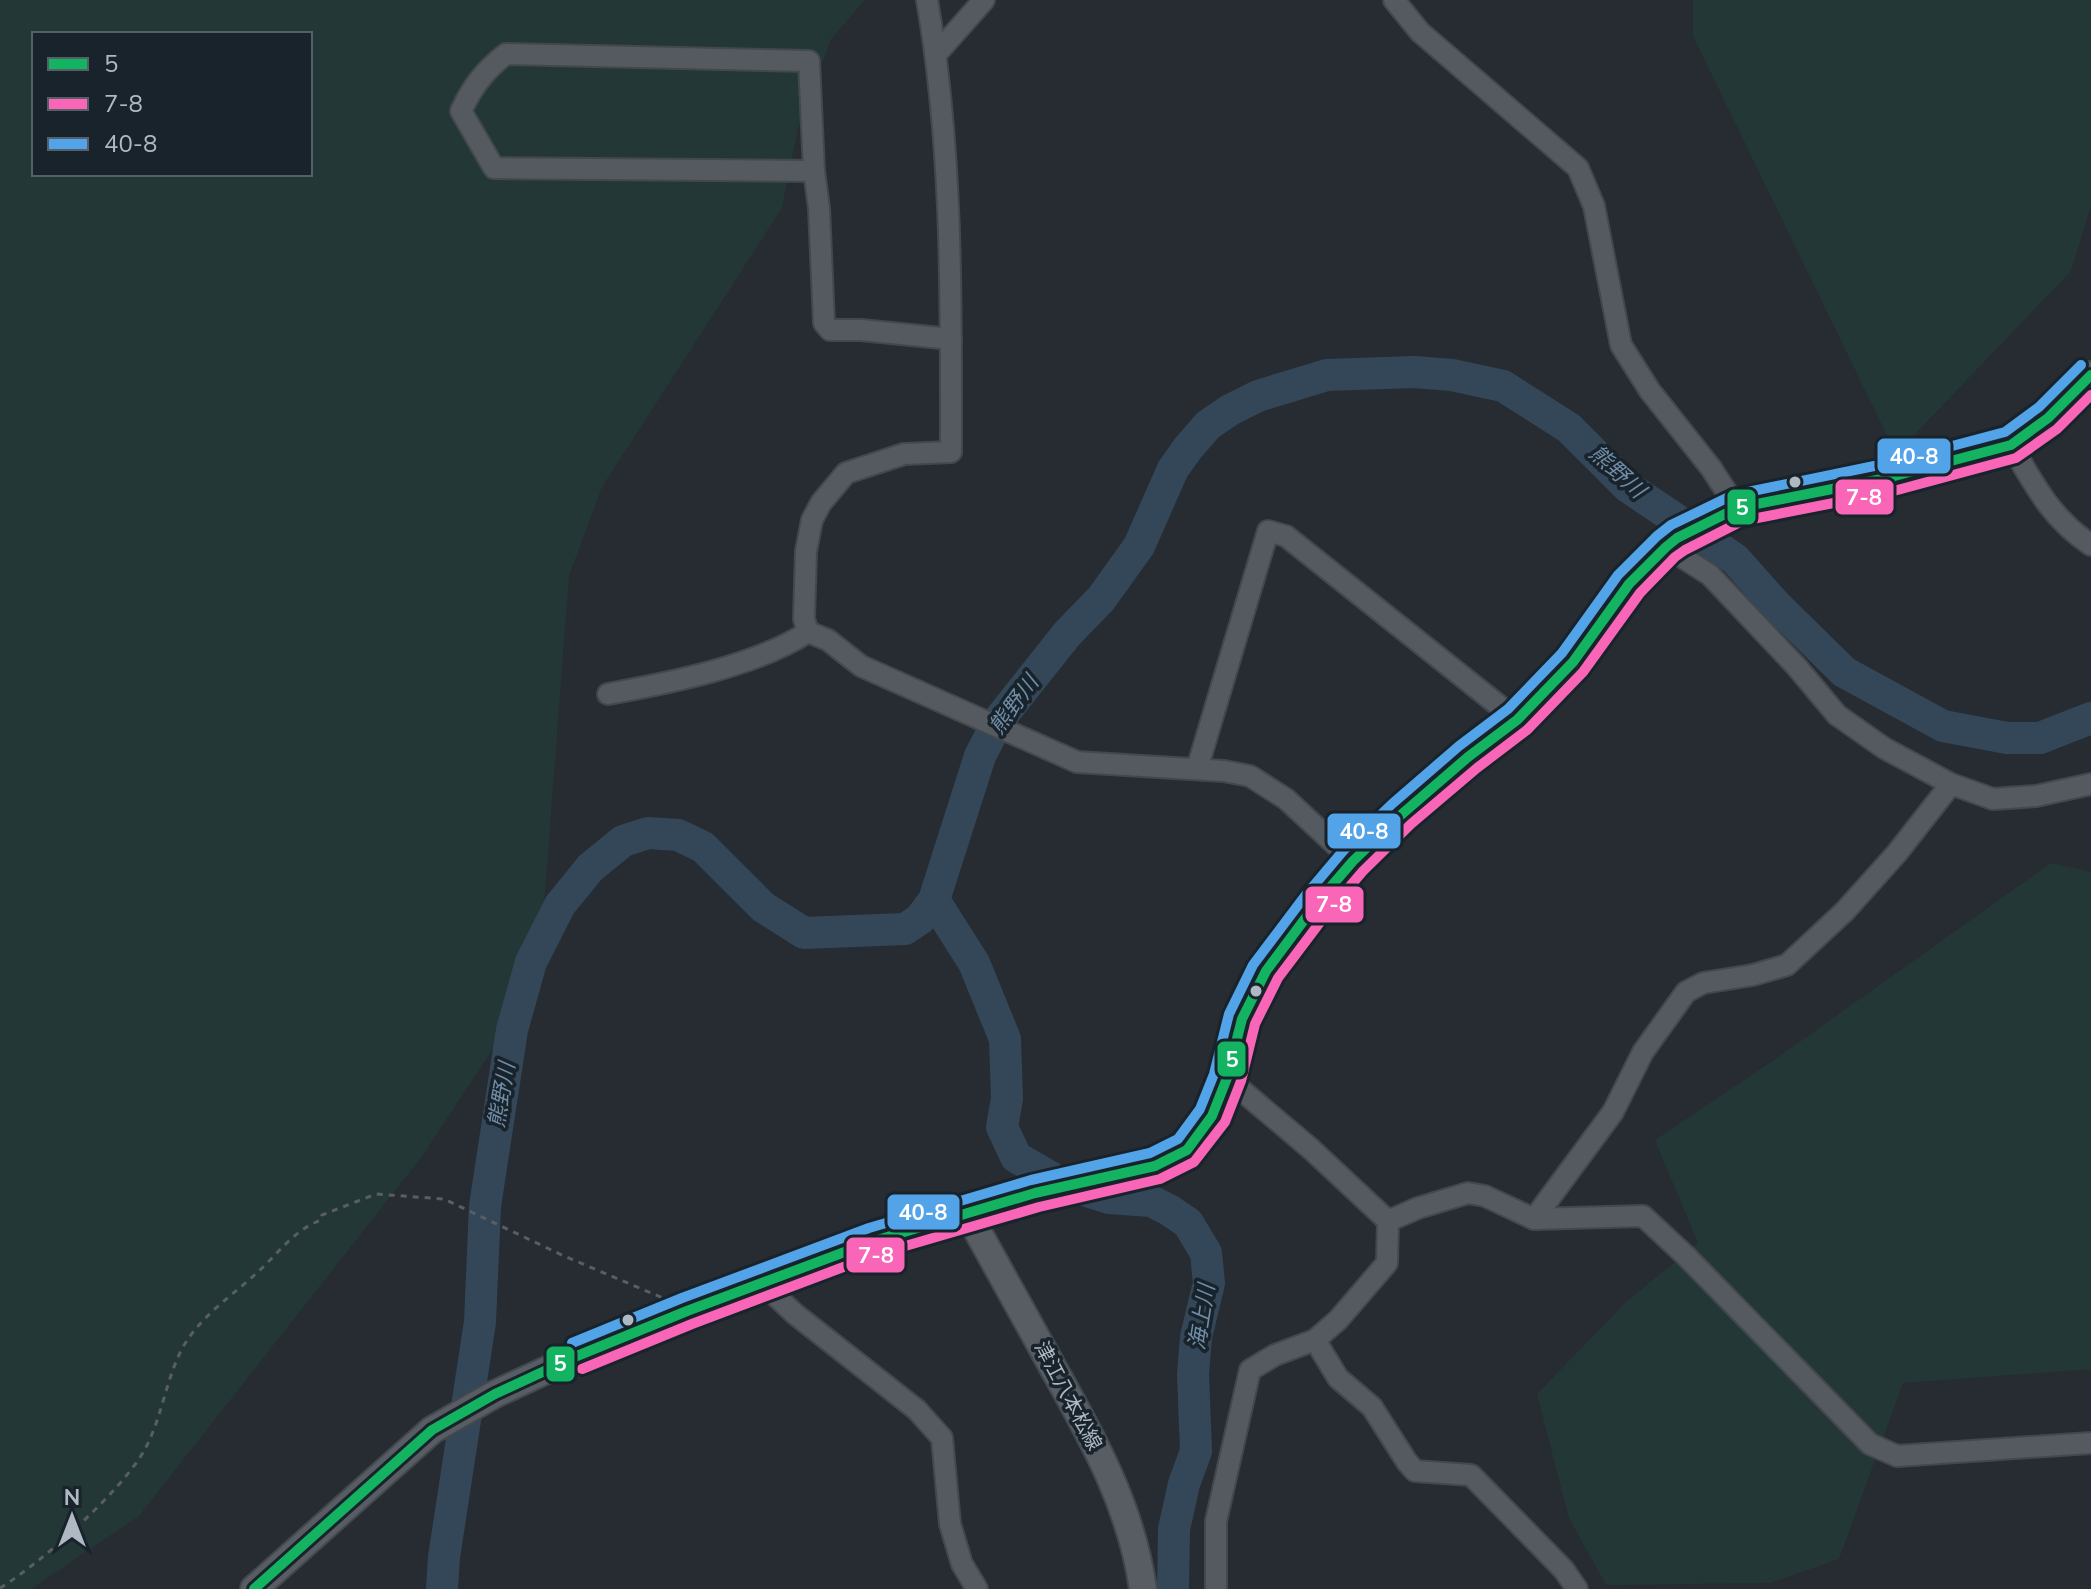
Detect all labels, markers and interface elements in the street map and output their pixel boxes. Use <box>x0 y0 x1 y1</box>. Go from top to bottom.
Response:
legend <box>32 32 312 176</box>
text: 5 <box>104 48 118 80</box>
text: 7-8 <box>104 88 143 120</box>
text: 40-8 <box>104 128 157 160</box>
line badge: 40-8 <box>1876 437 1952 475</box>
water label: 熊野川 <box>1582 439 1653 507</box>
text: 40-8 <box>1889 442 1939 472</box>
unlabelled marker <box>1787 474 1803 490</box>
line badge: 7-8 <box>1834 478 1895 516</box>
text: 7-8 <box>1846 483 1882 513</box>
line badge: 5 <box>1726 488 1757 526</box>
text: 5 <box>1735 493 1749 523</box>
water label: 熊野川 <box>982 668 1047 741</box>
line badge: 40-8 <box>1326 812 1402 850</box>
text: 40-8 <box>1339 817 1389 847</box>
line badge: 7-8 <box>1304 885 1365 924</box>
text: 7-8 <box>1316 890 1352 920</box>
unlabelled marker <box>1248 983 1264 999</box>
line badge: 5 <box>1216 1040 1247 1078</box>
text: 5 <box>1225 1045 1239 1075</box>
water label: 熊野川 <box>481 1058 523 1130</box>
line badge: 40-8 <box>886 1193 961 1231</box>
text: 40-8 <box>898 1198 948 1228</box>
line badge: 7-8 <box>845 1236 906 1274</box>
text: 7-8 <box>858 1241 894 1271</box>
water label: 海上川 <box>1182 1280 1222 1352</box>
unlabelled marker <box>620 1312 636 1328</box>
street label: 津江八本松線 <box>1028 1337 1108 1455</box>
line badge: 5 <box>545 1345 576 1383</box>
text: 5 <box>553 1349 567 1379</box>
north arrow <box>32 1477 112 1557</box>
text: N <box>64 1483 80 1513</box>

